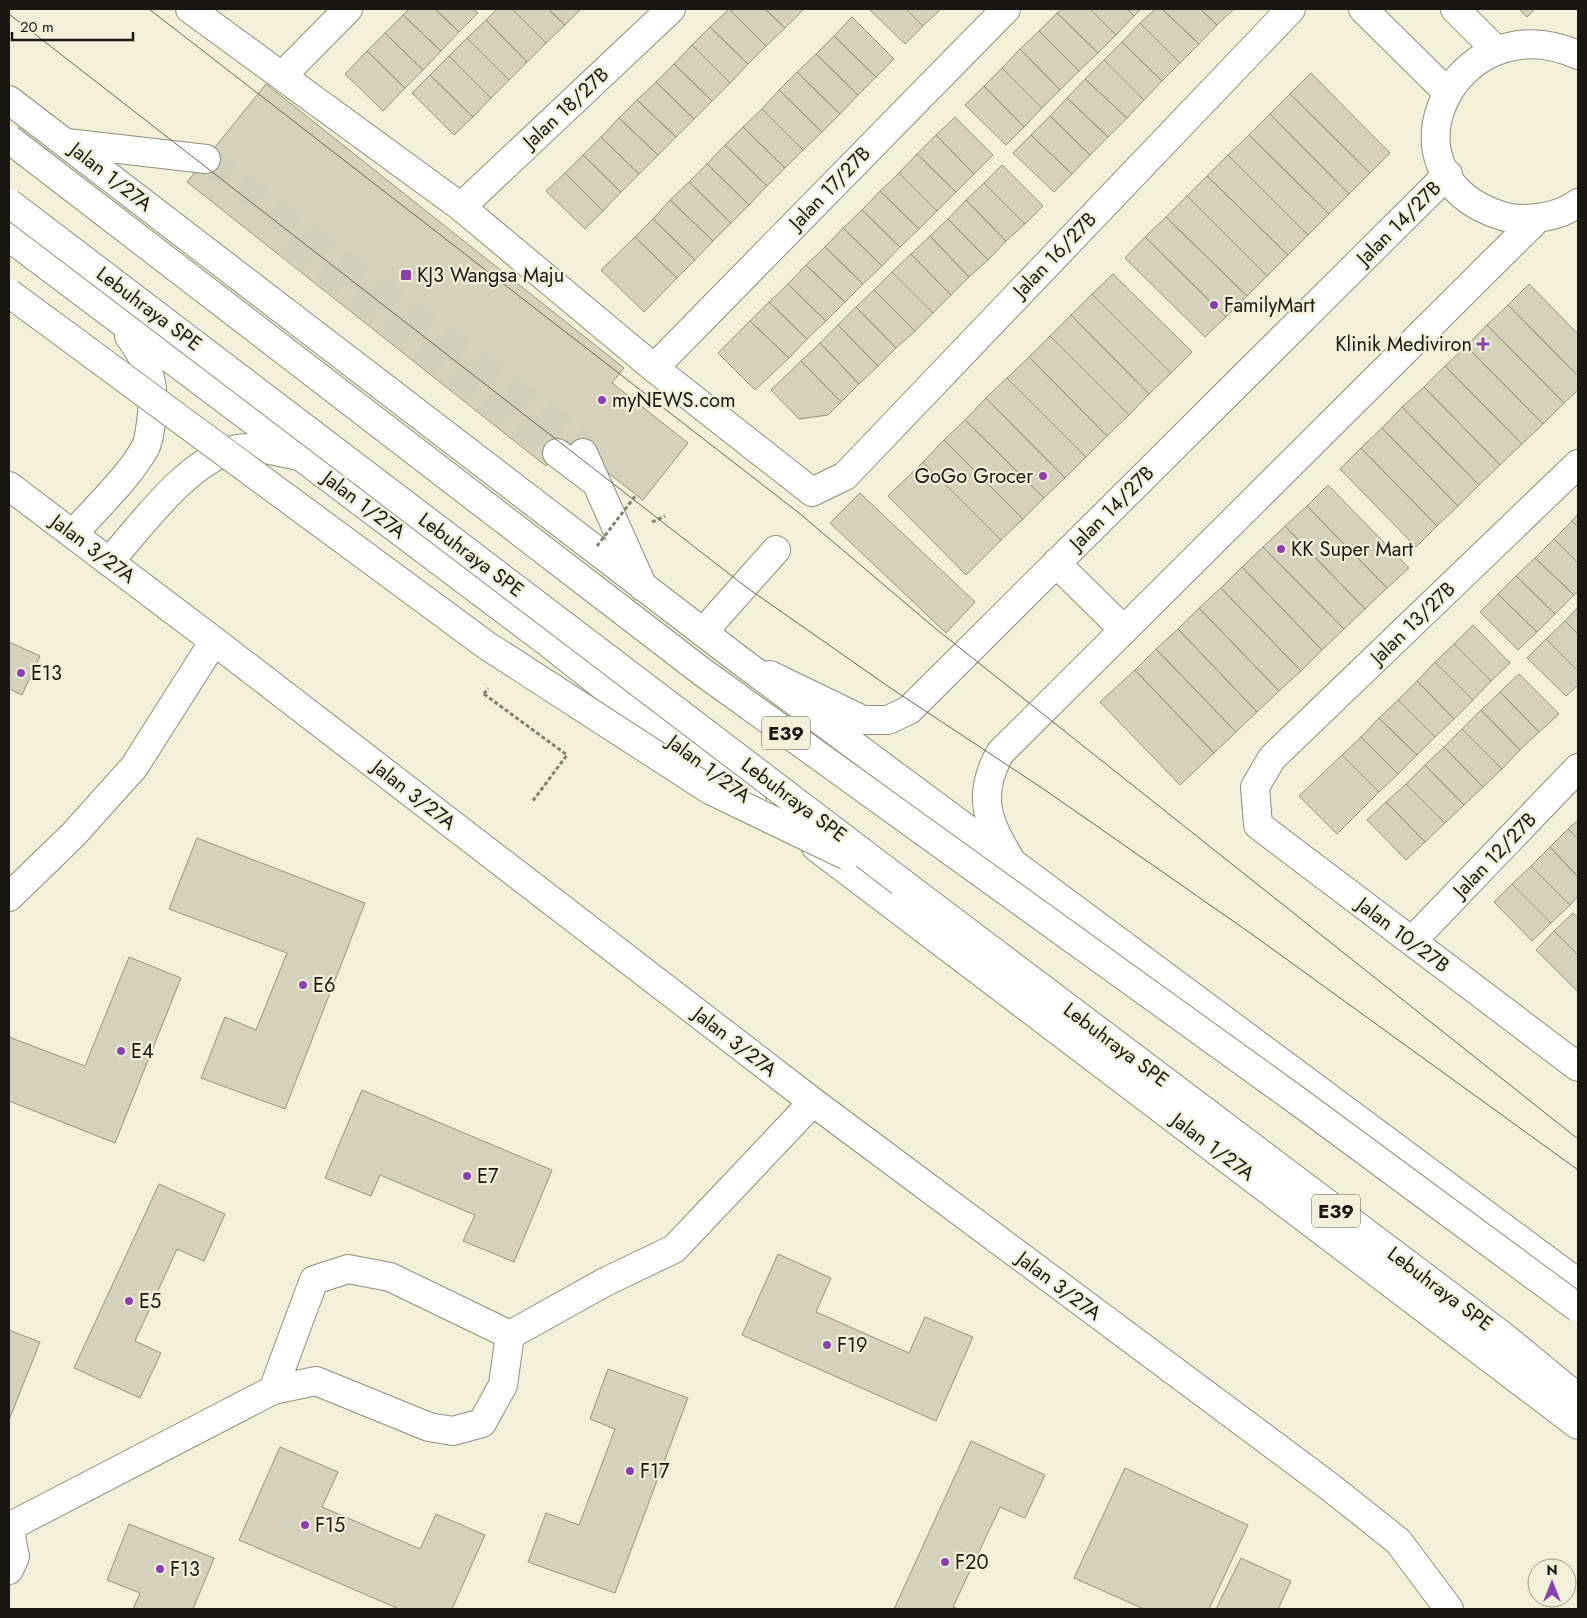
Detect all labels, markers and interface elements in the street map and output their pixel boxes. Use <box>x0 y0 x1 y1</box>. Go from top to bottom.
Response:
scale bar <box>12 10 134 42</box>
text: 20 m <box>20 16 54 38</box>
street label: Jalan 18/27B <box>514 61 615 158</box>
street label: Jalan 1/27A <box>61 134 159 219</box>
street label: Jalan 17/27B <box>781 140 877 238</box>
street label: Jalan 14/27B <box>1348 174 1448 274</box>
street label: Jalan 16/27B <box>1005 206 1103 306</box>
street label: Lebuhraya SPE <box>90 260 208 358</box>
place label: KJ3 Wangsa Maju <box>417 261 564 290</box>
marker: KJ3 Wangsa Maju <box>399 268 413 282</box>
place label: FamilyMart <box>1224 291 1315 320</box>
marker: FamilyMart <box>1208 299 1220 311</box>
place label: Klinik Mediviron <box>1335 330 1472 359</box>
marker: Klinik Mediviron <box>1476 337 1490 351</box>
place label: myNEWS.com <box>612 386 736 415</box>
marker: myNEWS.com <box>596 394 608 406</box>
street label: Jalan 14/27B <box>1061 459 1161 559</box>
street label: Jalan 1/27A <box>314 462 412 546</box>
place label: GoGo Grocer <box>914 462 1033 491</box>
marker: GoGo Grocer <box>1037 470 1049 482</box>
street label: Jalan 3/27A <box>42 506 142 591</box>
street label: Lebuhraya SPE <box>412 506 530 604</box>
place label: KK Super Mart <box>1291 535 1413 564</box>
marker: KK Super Mart <box>1275 543 1287 555</box>
street label: Jalan 13/27B <box>1362 575 1462 673</box>
place label: E13 <box>31 659 62 688</box>
marker: E13 <box>15 667 27 679</box>
road number: E39 <box>762 716 810 750</box>
street label: Jalan 1/27A <box>659 726 757 810</box>
street label: Jalan 3/27A <box>364 751 463 837</box>
street label: Lebuhraya SPE <box>735 751 853 849</box>
street label: Jalan 12/27B <box>1445 806 1543 906</box>
street label: Jalan 10/27B <box>1348 889 1455 980</box>
place label: E6 <box>313 971 336 1000</box>
marker: E6 <box>297 979 309 991</box>
street label: Lebuhraya SPE <box>1057 996 1175 1094</box>
street label: Jalan 3/27A <box>685 998 784 1084</box>
place label: E4 <box>131 1037 154 1066</box>
marker: E4 <box>115 1045 127 1057</box>
street label: Jalan 1/27A <box>1163 1104 1261 1188</box>
place label: E7 <box>477 1162 499 1191</box>
marker: E7 <box>461 1170 473 1182</box>
road number: E39 <box>1312 1194 1360 1228</box>
street label: Lebuhraya SPE <box>1381 1240 1499 1338</box>
street label: Jalan 3/27A <box>1008 1243 1108 1328</box>
place label: E5 <box>139 1287 161 1316</box>
marker: E5 <box>123 1295 135 1307</box>
place label: F19 <box>837 1331 868 1360</box>
marker: F19 <box>821 1339 833 1351</box>
place label: F17 <box>640 1457 670 1486</box>
marker: F17 <box>624 1465 636 1477</box>
place label: F15 <box>315 1511 345 1540</box>
marker: F15 <box>299 1519 311 1531</box>
place label: F20 <box>955 1548 988 1577</box>
place label: F13 <box>170 1555 200 1584</box>
marker: F20 <box>939 1556 951 1568</box>
north arrow <box>1527 1558 1577 1608</box>
text: N <box>1546 1560 1558 1580</box>
marker: F13 <box>154 1563 166 1575</box>

